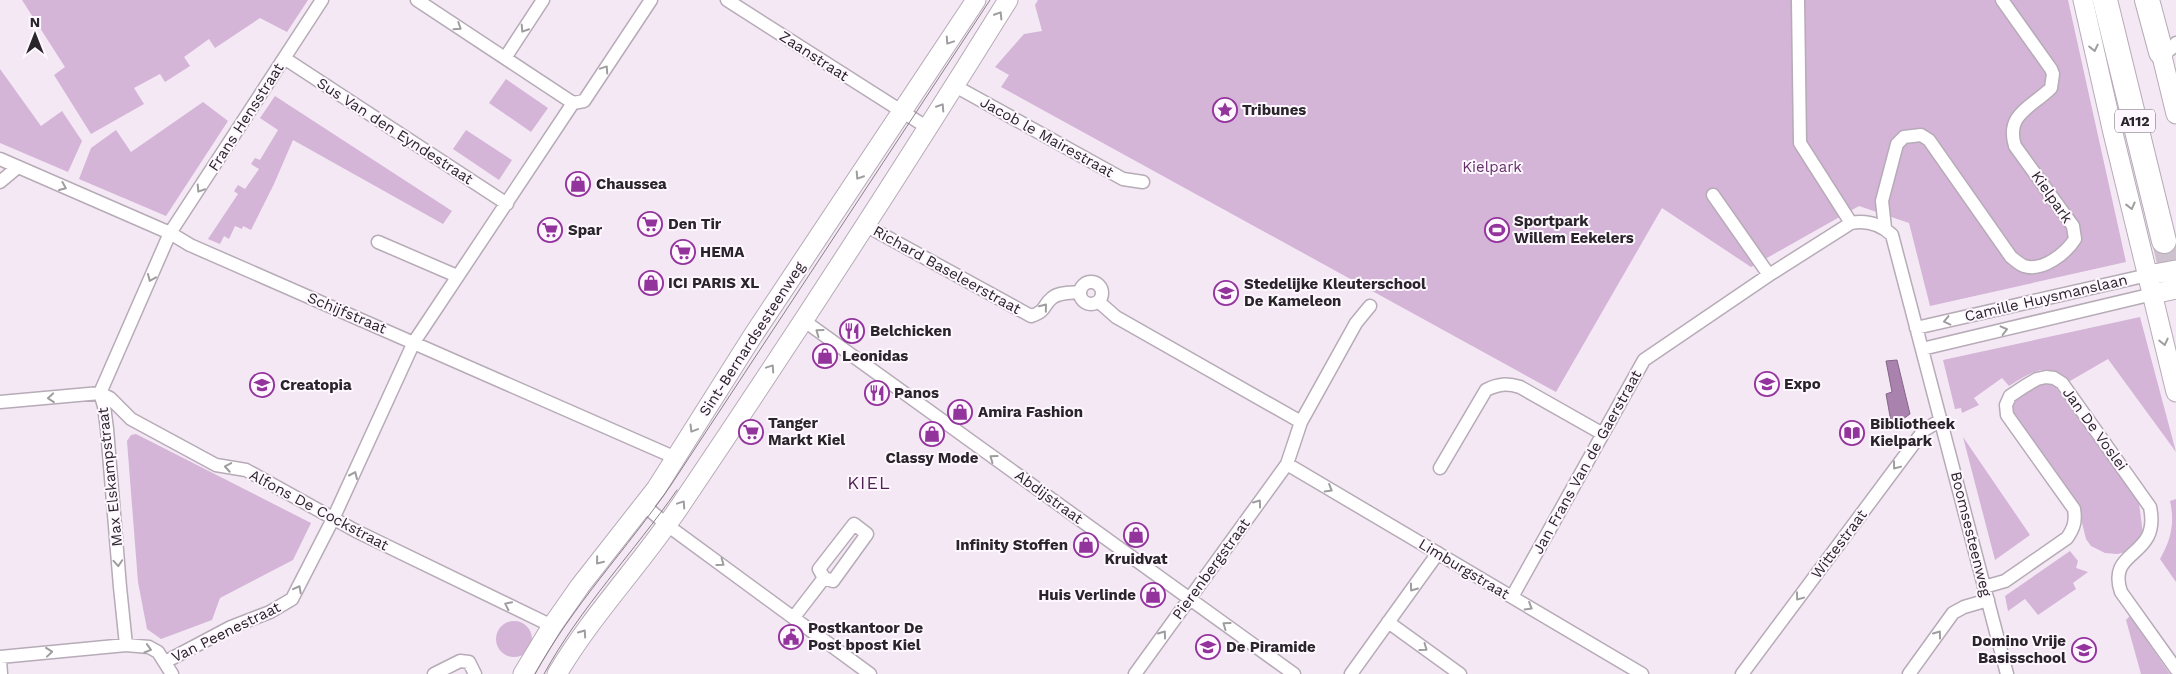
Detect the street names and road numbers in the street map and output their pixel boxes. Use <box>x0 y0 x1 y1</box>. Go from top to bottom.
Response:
street label: Zaanstraat <box>776 27 853 85</box>
street label: Frans Hensstraat <box>204 59 288 174</box>
street label: Sus Van den Eyndestraat <box>313 74 477 189</box>
street label: Jacob le Mairestraat <box>977 93 1117 182</box>
road number: A112 <box>2115 110 2155 132</box>
street label: Kielpark <box>2028 167 2077 227</box>
street label: Richard Baseleerstraat <box>870 222 1025 318</box>
street label: Sint-Bernardsesteenweg <box>695 258 809 419</box>
street label: Camille Huysmanslaan <box>1963 271 2129 325</box>
street label: Schijfstraat <box>305 288 390 338</box>
street label: Jan Frans Van de Gaerstraat <box>1529 366 1646 557</box>
street label: Jan De Voslei <box>2059 384 2131 474</box>
street label: Max Elskampstraat <box>94 406 126 547</box>
street label: Alfons De Cockstraat <box>246 466 392 555</box>
street label: Abdijstraat <box>1011 466 1087 528</box>
street label: Boomsesteenweg <box>1947 470 1995 598</box>
street label: Wittestraat <box>1807 505 1871 582</box>
street label: Pierenbergstraat <box>1168 514 1254 623</box>
street label: Limburgstraat <box>1415 535 1513 604</box>
street label: Van Peenestraat <box>169 598 284 666</box>

